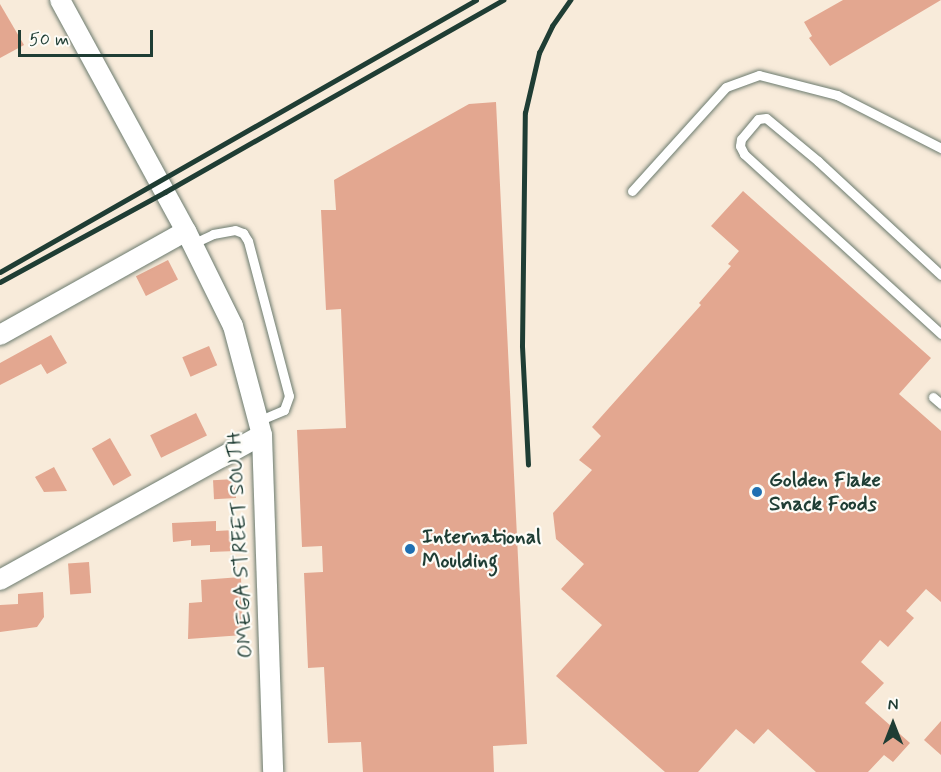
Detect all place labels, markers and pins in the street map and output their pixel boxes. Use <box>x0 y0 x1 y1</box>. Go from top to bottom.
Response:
place label: Golden Flake Snack Foods <box>769 467 881 517</box>
marker: Golden Flake Snack Foods <box>750 485 764 499</box>
place label: International Moulding <box>422 524 541 574</box>
marker: International Moulding <box>403 542 417 556</box>

